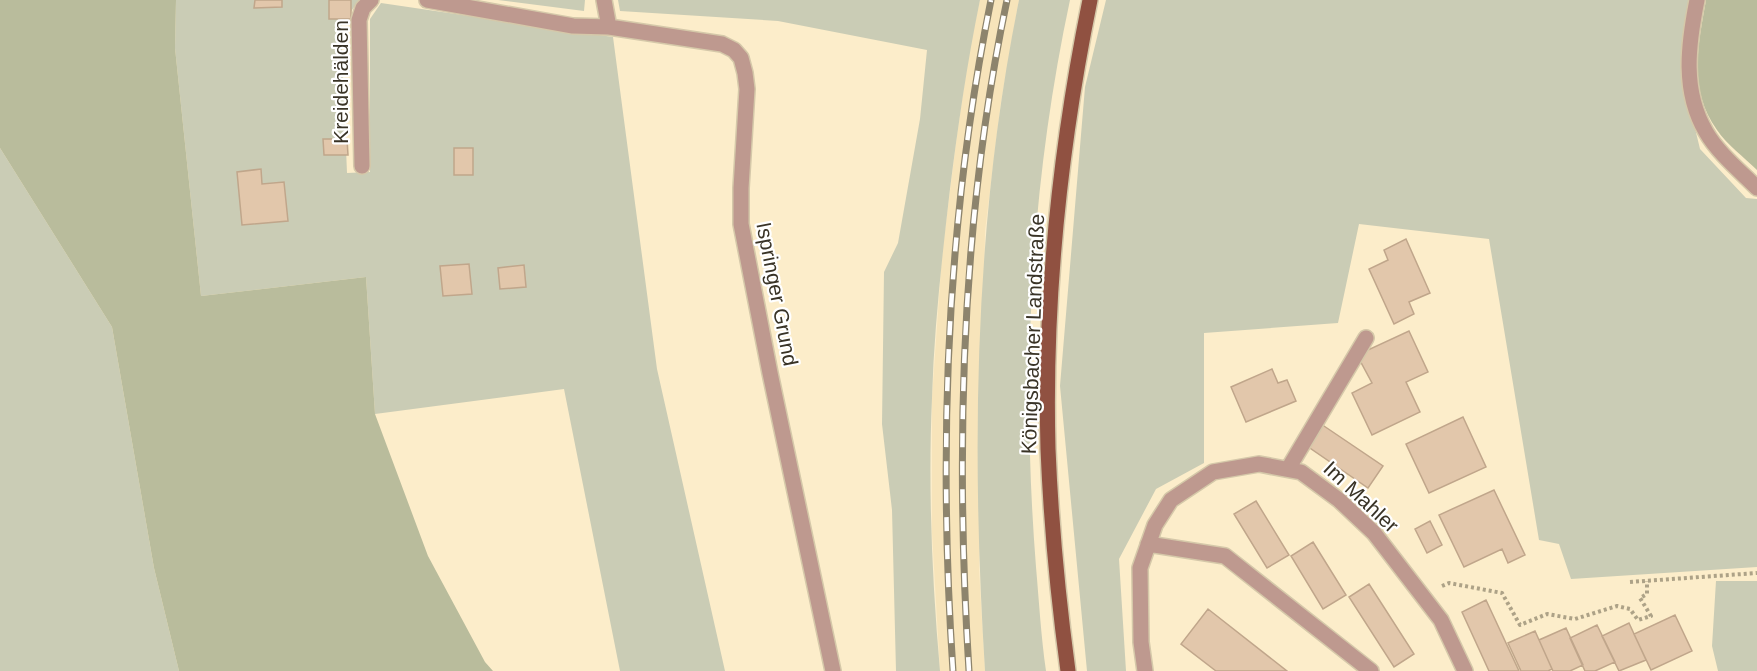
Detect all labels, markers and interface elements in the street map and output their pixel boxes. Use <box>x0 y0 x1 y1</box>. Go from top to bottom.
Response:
street label: Kreidehälden <box>329 20 352 144</box>
street label: Königsbacher Landstraße <box>1017 213 1048 455</box>
street label: Ispringer Grund <box>752 220 803 368</box>
street label: Im Mahler <box>1319 456 1403 537</box>

